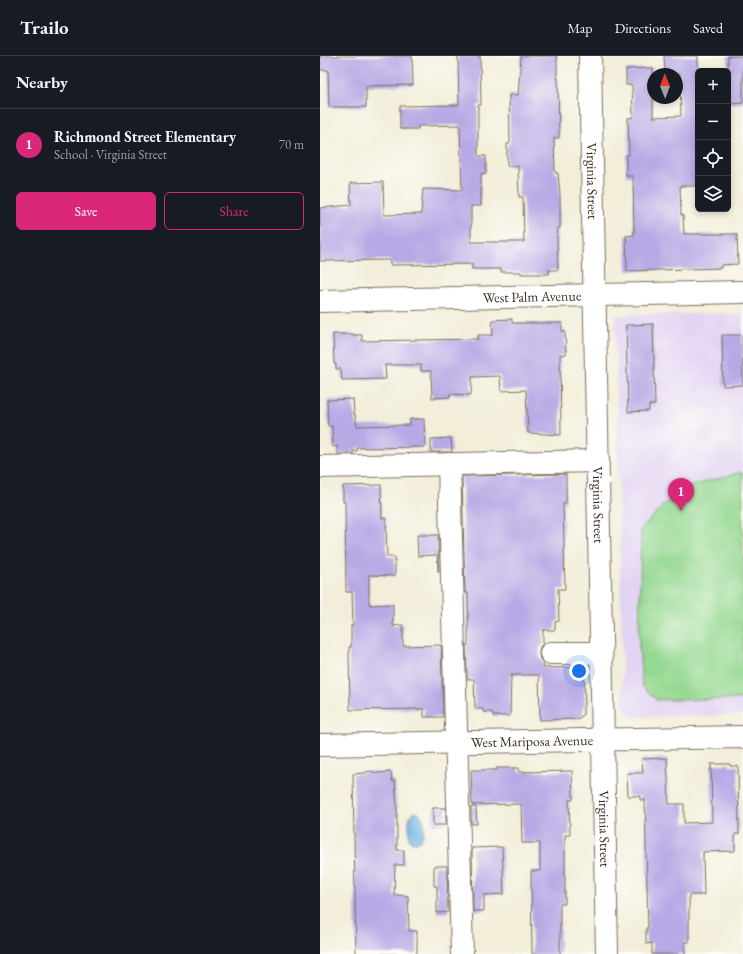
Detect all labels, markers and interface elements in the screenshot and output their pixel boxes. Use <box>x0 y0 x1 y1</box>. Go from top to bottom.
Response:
text: Trailo <box>20 15 69 40</box>
text: Map <box>567 19 593 37</box>
text: Directions <box>615 19 671 37</box>
text: Saved <box>693 19 723 37</box>
north arrow <box>647 68 683 104</box>
map controls <box>695 68 731 212</box>
button: + <box>695 68 731 104</box>
text: Nearby <box>16 71 68 93</box>
button: − <box>695 104 731 140</box>
text: Richmond Street Elementary <box>54 127 236 146</box>
text: 1 <box>26 136 32 153</box>
text: 70 m <box>279 136 304 153</box>
button: locate <box>695 140 731 176</box>
street label: Virginia Street <box>583 142 602 220</box>
text: School · Virginia Street <box>54 146 167 163</box>
button: layers <box>695 176 731 212</box>
button: Save <box>16 192 156 230</box>
button: Share <box>164 192 304 230</box>
street label: West Palm Avenue <box>482 286 582 307</box>
street label: Virginia Street <box>589 466 608 544</box>
pin: 1 <box>668 478 694 511</box>
your location <box>569 661 589 681</box>
street label: West Mariposa Avenue <box>471 731 594 751</box>
street label: Virginia Street <box>595 790 614 868</box>

